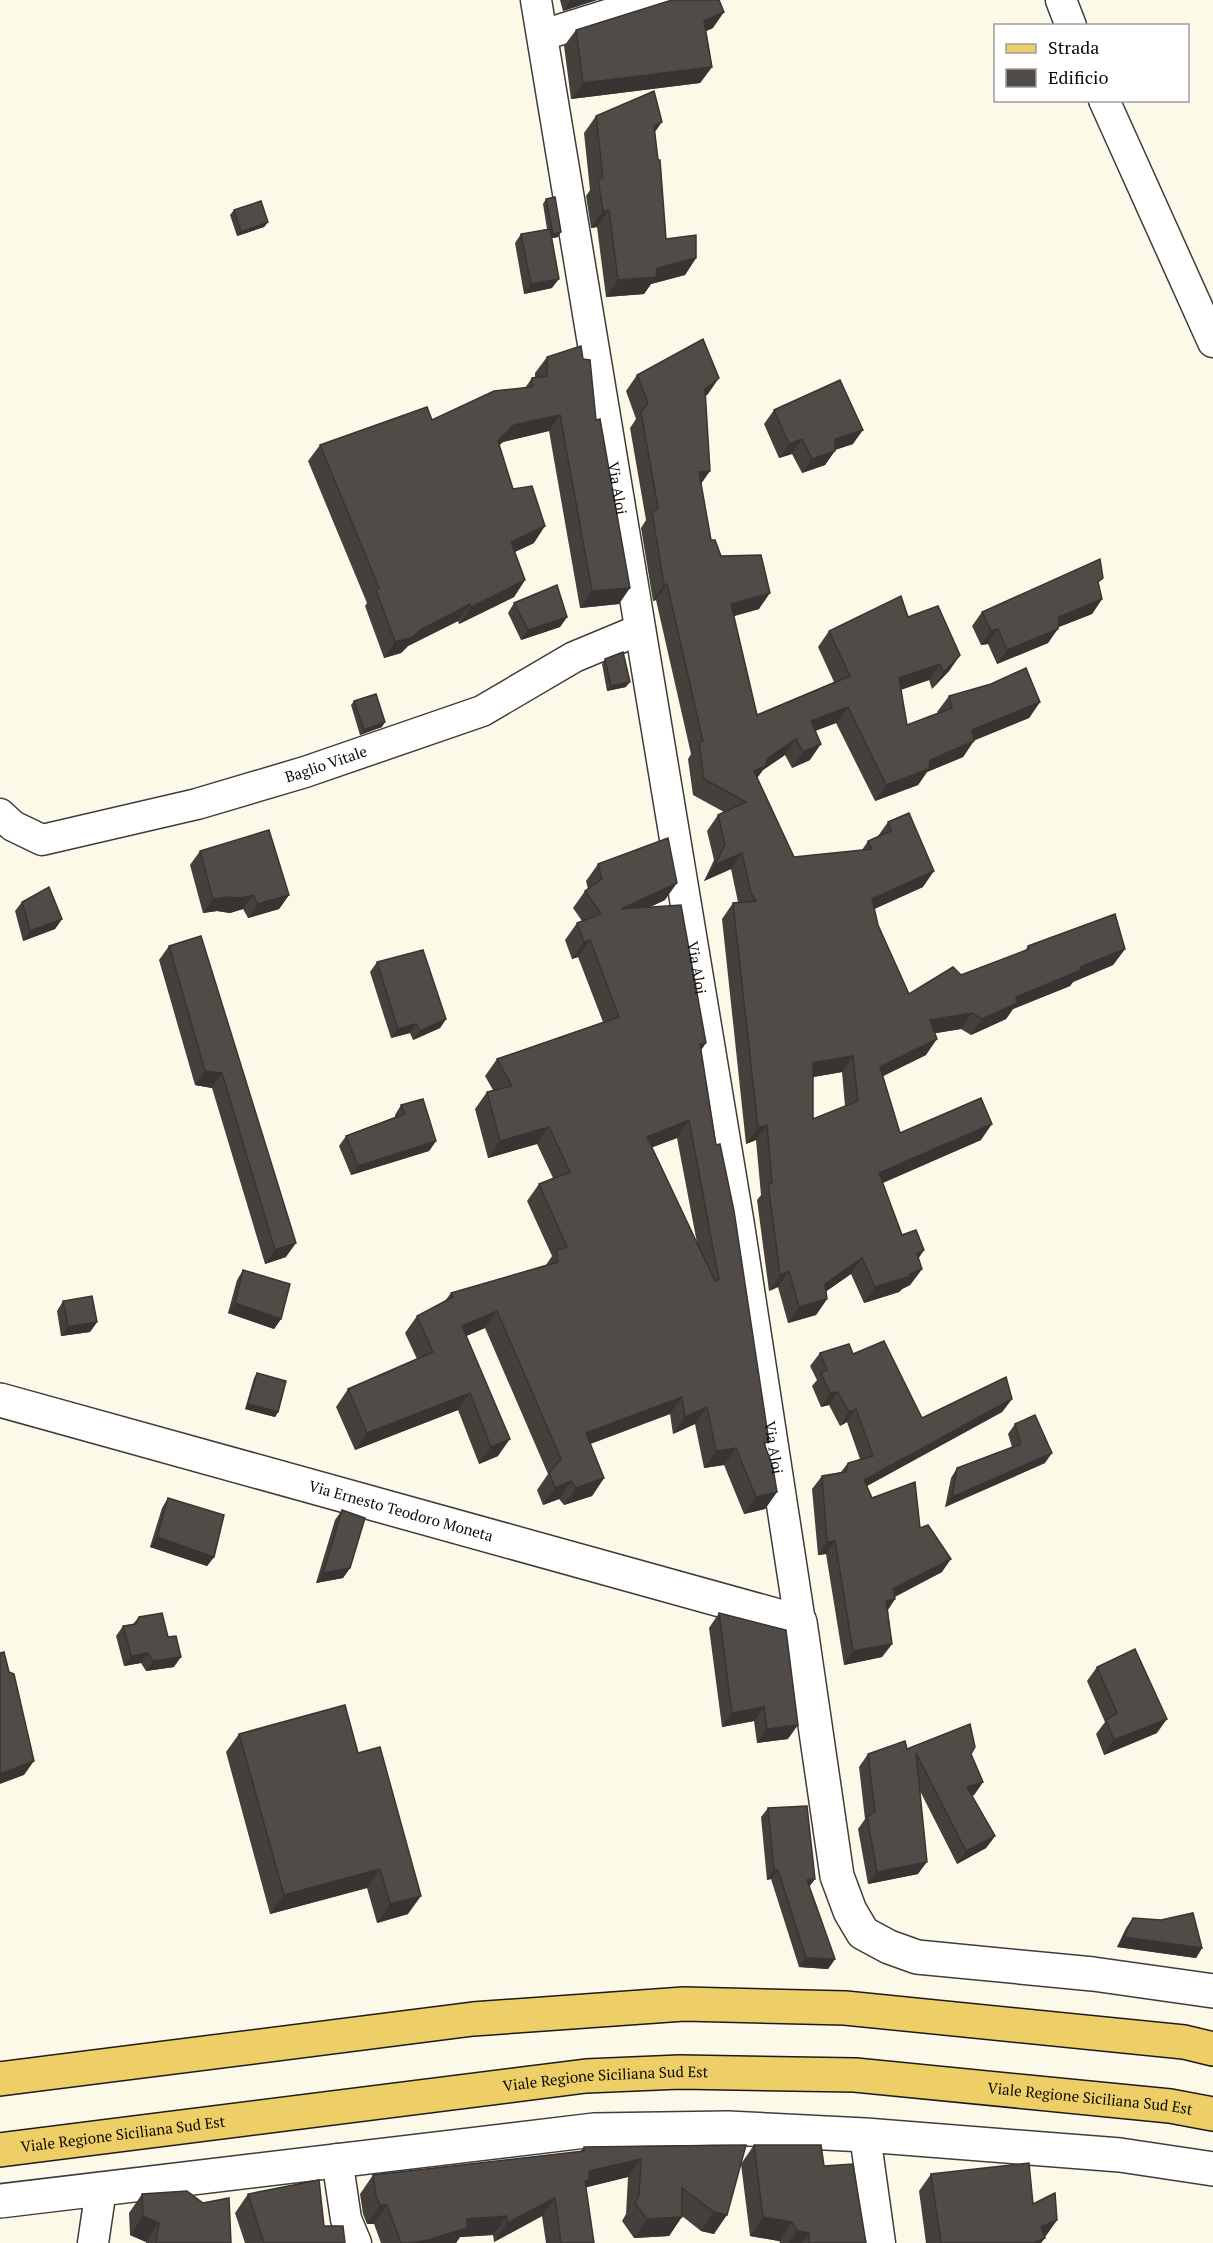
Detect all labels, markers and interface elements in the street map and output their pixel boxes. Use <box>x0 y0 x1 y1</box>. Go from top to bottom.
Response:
legend <box>994 24 1189 102</box>
text: Strada <box>1048 35 1099 59</box>
text: Edificio <box>1048 65 1108 89</box>
street label: Via Aloi <box>604 460 632 516</box>
street label: Baglio Vitale <box>282 740 369 786</box>
street label: Via Aloi <box>683 940 712 996</box>
street label: Via Aloi <box>760 1420 788 1475</box>
street label: Via Ernesto Teodoro Moneta <box>307 1475 496 1545</box>
street label: Viale Regione Siciliana Sud Est <box>502 2061 709 2095</box>
street label: Viale Regione Siciliana Sud Est <box>987 2077 1195 2119</box>
street label: Viale Regione Siciliana Sud Est <box>19 2111 227 2156</box>

